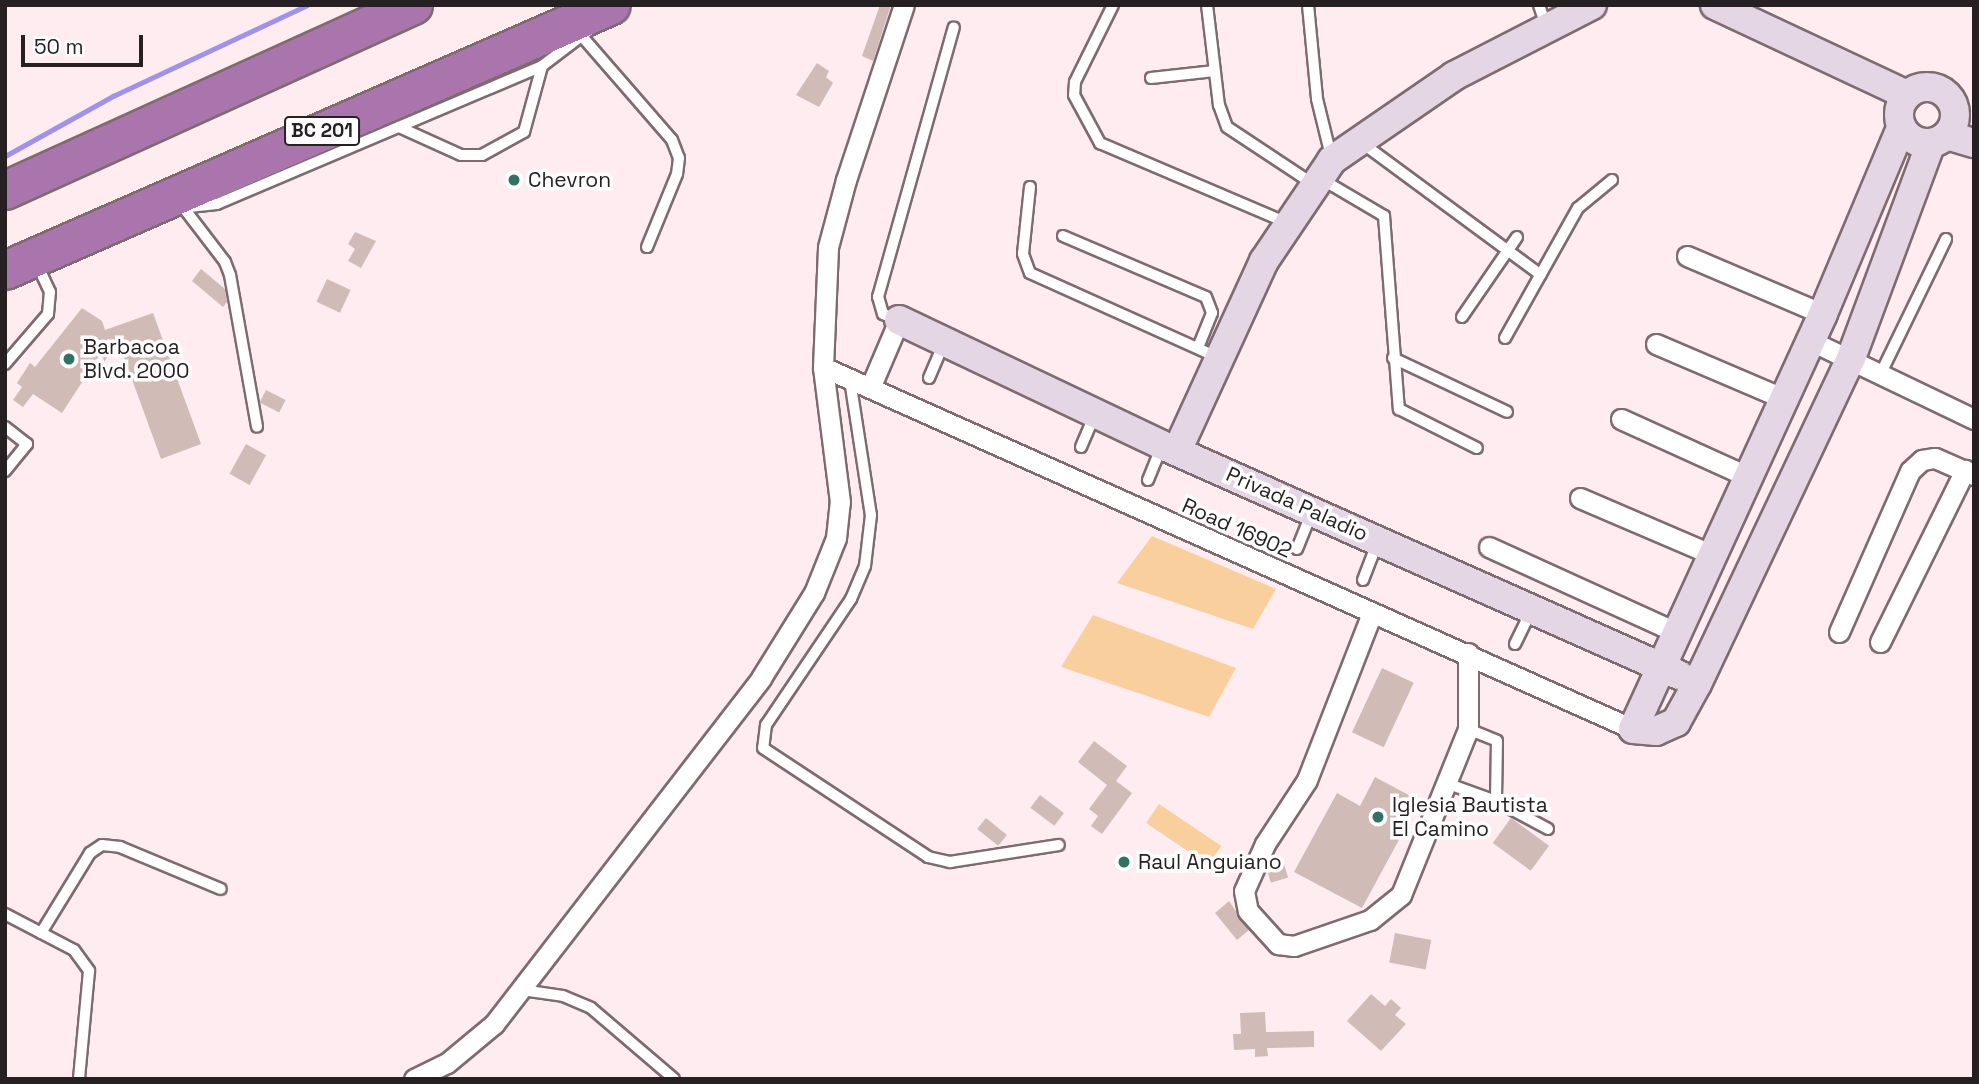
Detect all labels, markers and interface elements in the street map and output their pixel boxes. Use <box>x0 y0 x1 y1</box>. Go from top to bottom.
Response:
scale bar <box>24 21 147 65</box>
text: 50 m <box>34 33 84 60</box>
road number: BC 201 <box>284 116 360 146</box>
place label: Chevron <box>528 167 611 193</box>
marker: Chevron <box>506 172 522 188</box>
place label: Barbacoa Blvd. 2000 <box>83 334 190 384</box>
marker: Barbacoa Blvd. 2000 <box>61 351 77 367</box>
street label: Privada Paladio <box>1222 461 1372 547</box>
street label: Road 16902 <box>1178 493 1296 563</box>
place label: Iglesia Bautista El Camino <box>1392 792 1548 842</box>
marker: Iglesia Bautista El Camino <box>1370 809 1386 825</box>
place label: Raul Anguiano <box>1138 849 1282 875</box>
marker: Raul Anguiano <box>1116 854 1132 870</box>

